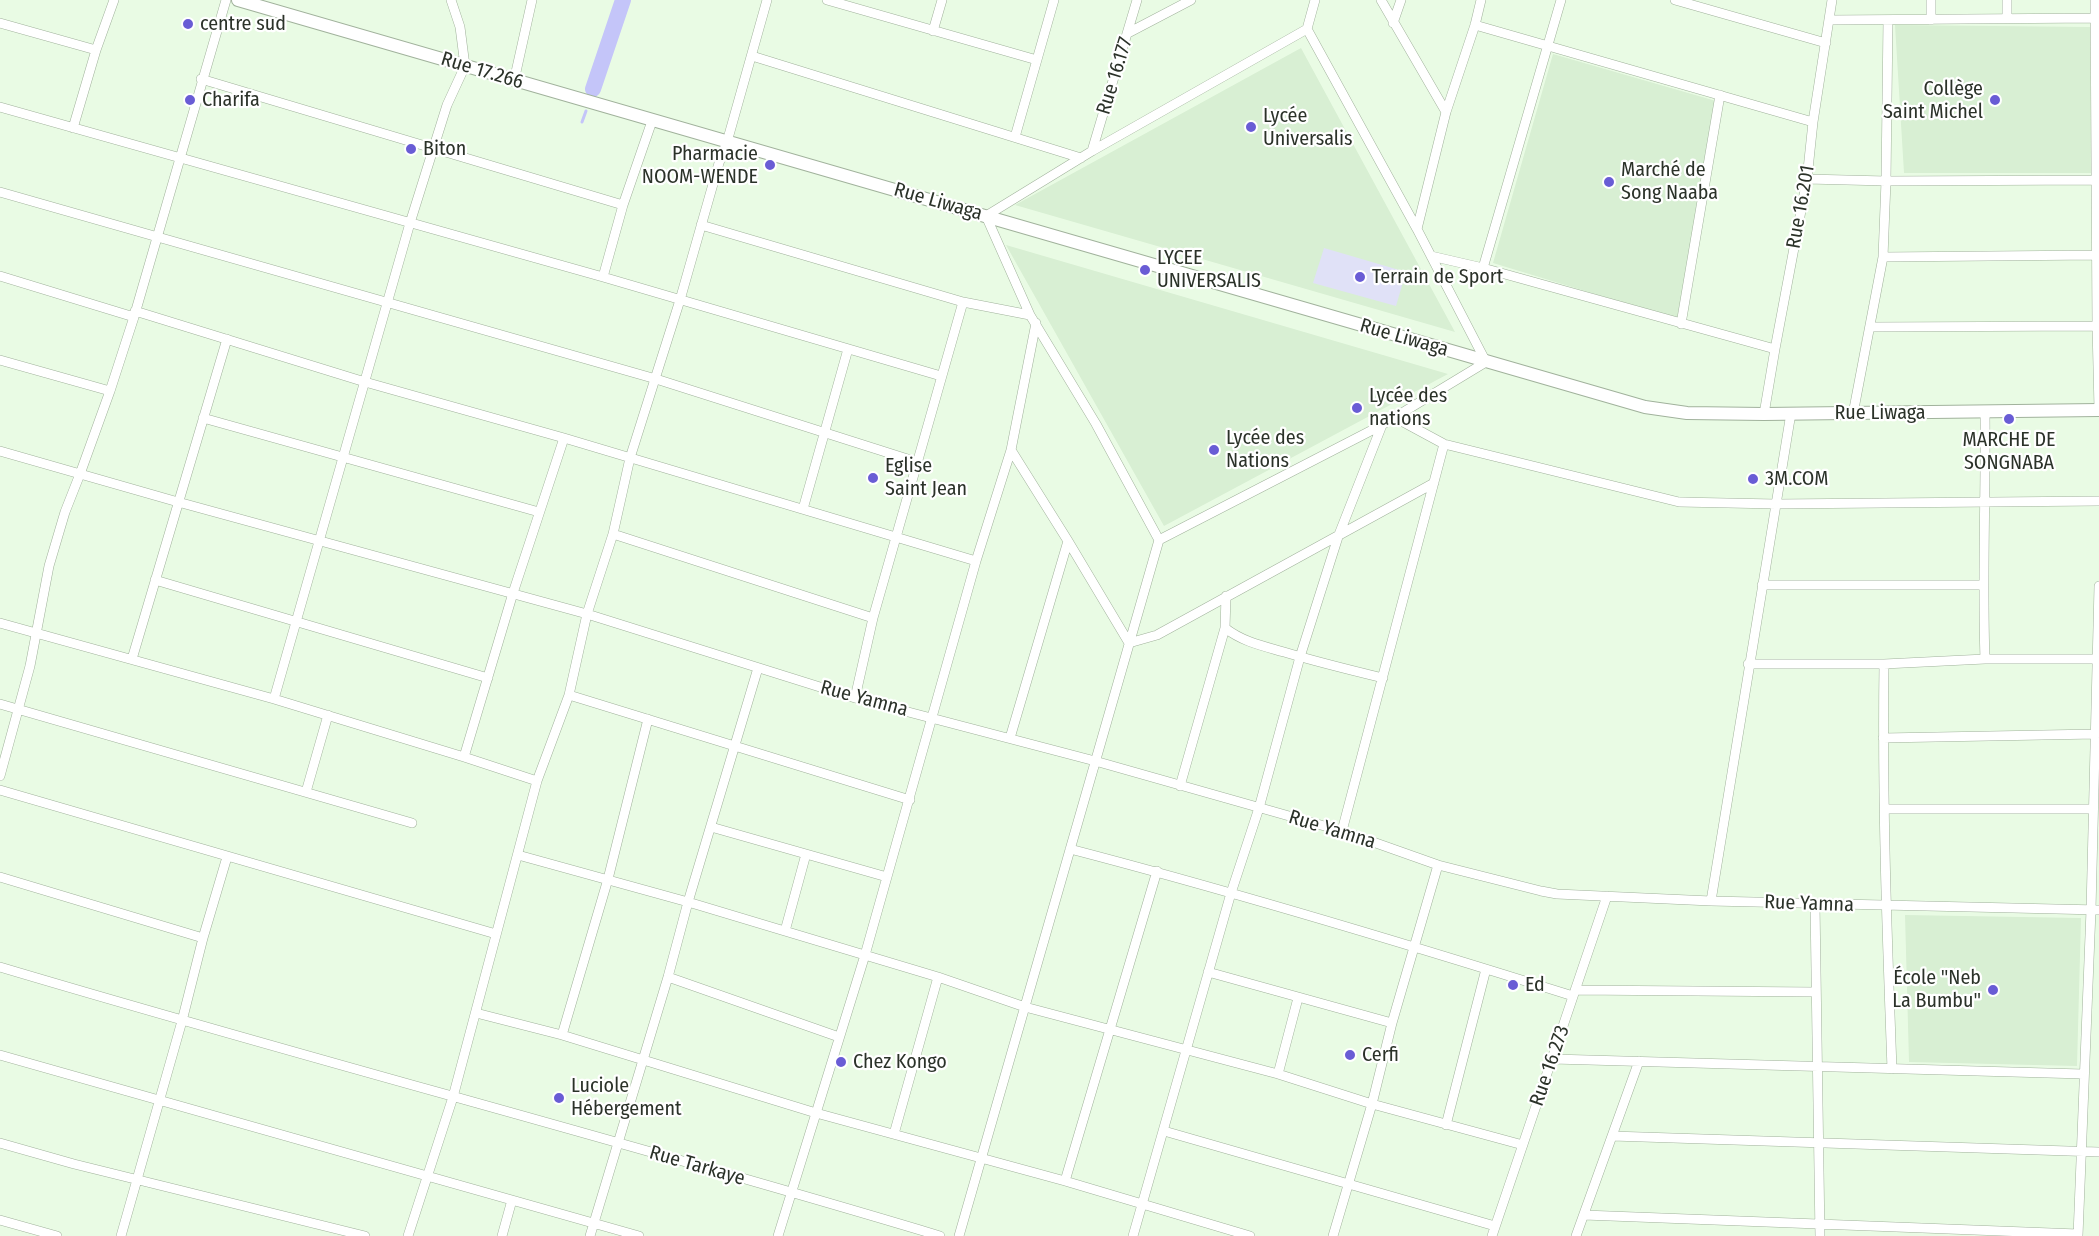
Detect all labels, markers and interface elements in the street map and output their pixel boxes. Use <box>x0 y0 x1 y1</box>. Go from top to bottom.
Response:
place label: centre sud <box>200 12 286 36</box>
marker: centre sud <box>181 17 195 31</box>
street label: Rue 16.177 <box>1092 34 1138 118</box>
street label: Rue 17.266 <box>438 47 526 95</box>
place label: Collège Saint Michel <box>1883 77 1983 124</box>
place label: Charifa <box>202 88 260 112</box>
marker: Charifa <box>183 93 197 107</box>
marker: Collège Saint Michel <box>1988 93 2002 107</box>
place label: Lycée Universalis <box>1263 104 1353 151</box>
marker: Lycée Universalis <box>1244 120 1258 134</box>
place label: Biton <box>423 137 466 161</box>
marker: Biton <box>404 142 418 156</box>
place label: Pharmacie NOOM-WENDE <box>642 142 758 189</box>
marker: Pharmacie NOOM-WENDE <box>763 158 777 172</box>
place label: Marché de Song Naaba <box>1621 158 1718 205</box>
street label: Rue 16.201 <box>1782 163 1820 251</box>
marker: Marché de Song Naaba <box>1602 175 1616 189</box>
street label: Rue Liwaga <box>891 178 985 226</box>
place label: LYCEE UNIVERSALIS <box>1157 246 1261 293</box>
marker: LYCEE UNIVERSALIS <box>1138 263 1152 277</box>
place label: Terrain de Sport <box>1372 265 1503 289</box>
marker: Terrain de Sport <box>1353 270 1367 284</box>
street label: Rue Liwaga <box>1357 314 1451 362</box>
place label: Lycée des nations <box>1369 384 1447 431</box>
marker: Lycée des nations <box>1350 401 1364 415</box>
street label: Rue Liwaga <box>1834 401 1926 425</box>
marker: MARCHE DE SONGNABA <box>2002 412 2016 426</box>
place label: Lycée des Nations <box>1226 426 1304 473</box>
place label: MARCHE DE SONGNABA <box>1963 428 2055 475</box>
marker: Lycée des Nations <box>1207 443 1221 457</box>
place label: Eglise Saint Jean <box>885 454 967 501</box>
place label: 3M.COM <box>1765 467 1828 491</box>
marker: Eglise Saint Jean <box>866 471 880 485</box>
marker: 3M.COM <box>1746 472 1760 486</box>
street label: Rue Yamna <box>818 676 910 722</box>
street label: Rue Yamna <box>1286 805 1378 855</box>
street label: Rue Yamna <box>1764 890 1854 918</box>
place label: École "Neb La Bumbu" <box>1892 966 1981 1013</box>
place label: Ed <box>1525 973 1545 997</box>
marker: Ed <box>1506 978 1520 992</box>
marker: École "Neb La Bumbu" <box>1986 983 2000 997</box>
street label: Rue 16.273 <box>1525 1023 1575 1109</box>
place label: Cerfi <box>1362 1043 1399 1067</box>
marker: Cerfi <box>1343 1048 1357 1062</box>
place label: Chez Kongo <box>853 1050 947 1074</box>
marker: Chez Kongo <box>834 1055 848 1069</box>
place label: Luciole Hébergement <box>571 1074 682 1121</box>
marker: Luciole Hébergement <box>552 1091 566 1105</box>
street label: Rue Tarkaye <box>646 1141 748 1191</box>

